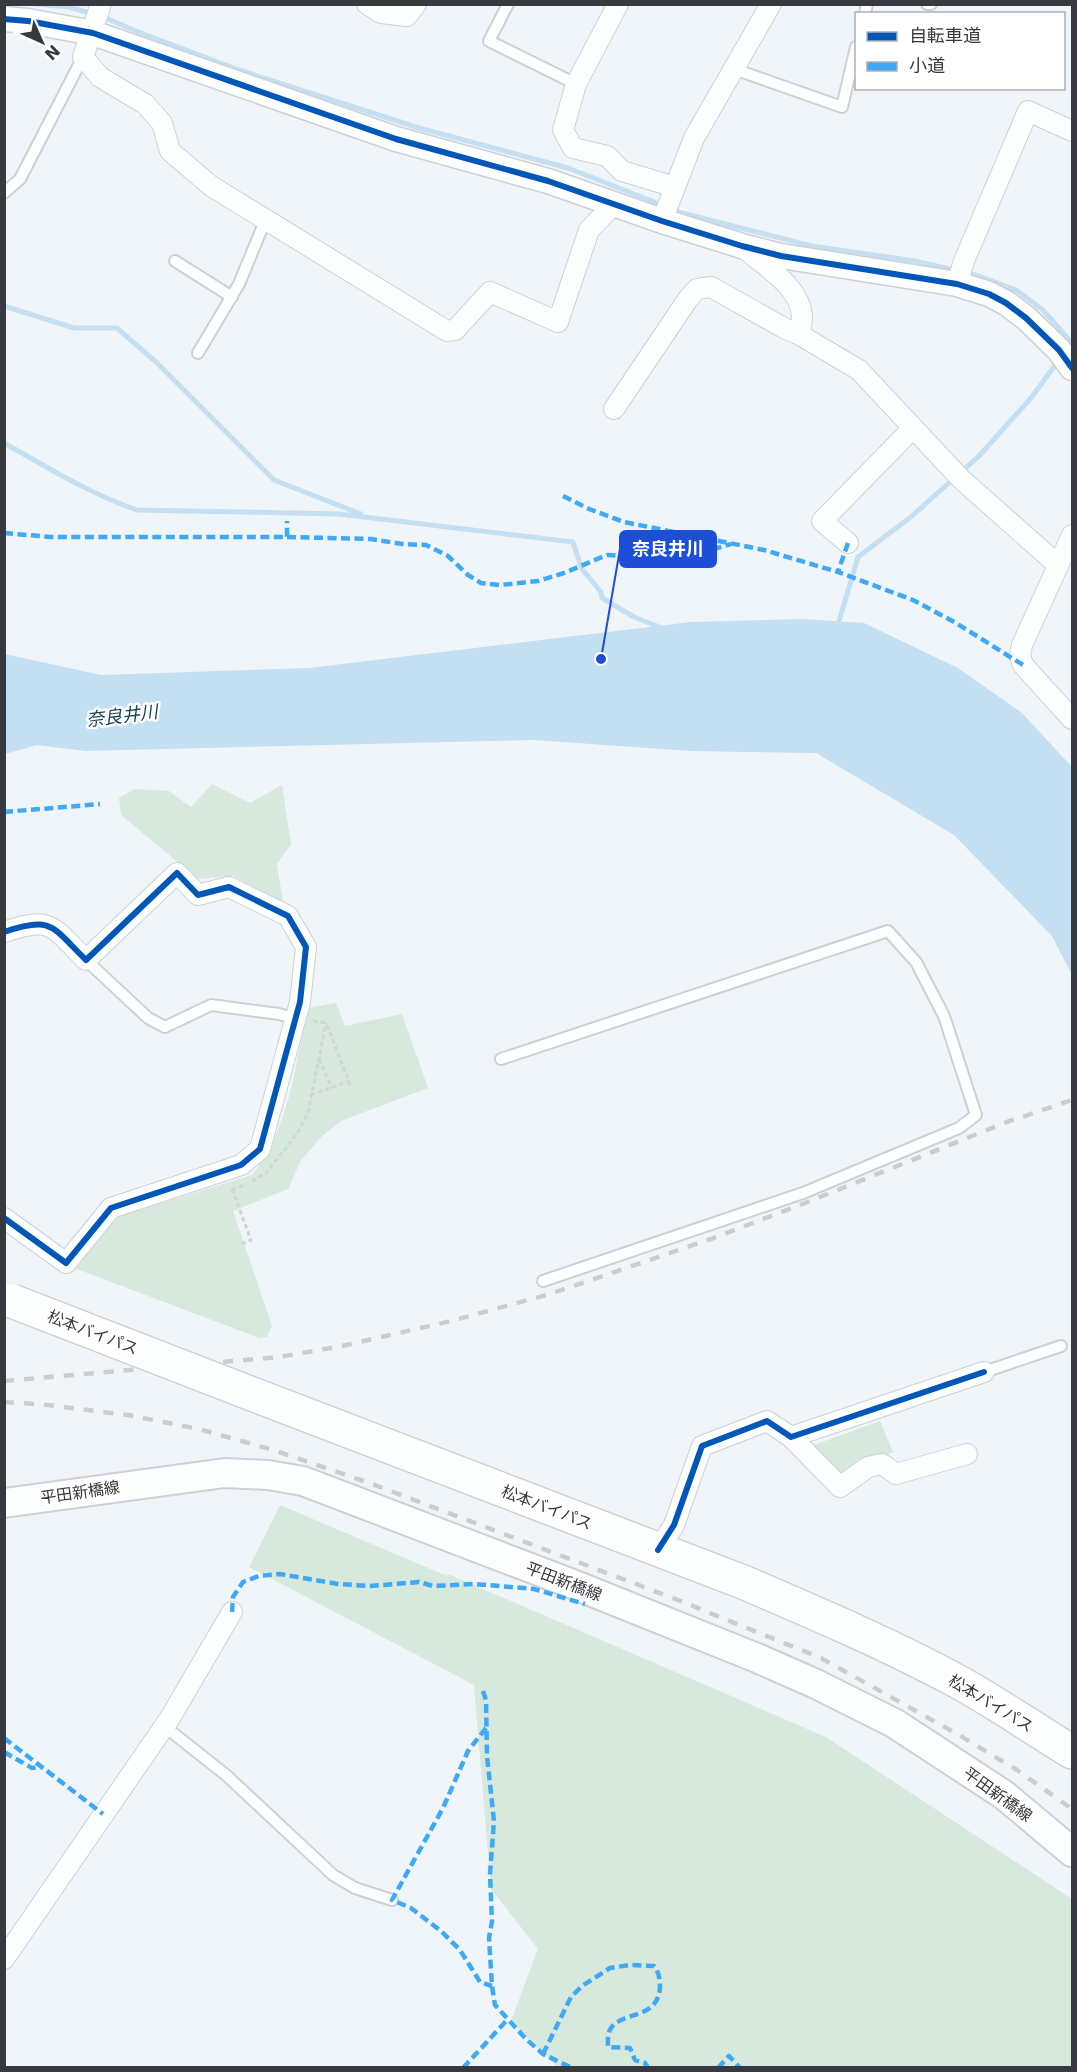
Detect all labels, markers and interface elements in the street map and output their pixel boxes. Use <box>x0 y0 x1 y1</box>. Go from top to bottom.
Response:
north arrow <box>12 12 72 72</box>
legend <box>855 12 1065 90</box>
text: 自転車道 <box>909 25 981 46</box>
text: N <box>41 41 64 64</box>
text: 小道 <box>909 55 945 76</box>
callout: 奈良井川 <box>620 531 716 567</box>
text: 奈良井川 <box>632 538 704 559</box>
water label: 奈良井川 <box>85 700 161 730</box>
street label: 松本バイパス <box>45 1306 141 1358</box>
street label: 平田新橋線 <box>39 1478 121 1507</box>
street label: 松本バイパス <box>499 1481 595 1533</box>
street label: 平田新橋線 <box>523 1558 605 1605</box>
street label: 松本バイパス <box>945 1671 1037 1736</box>
street label: 平田新橋線 <box>960 1763 1036 1826</box>

